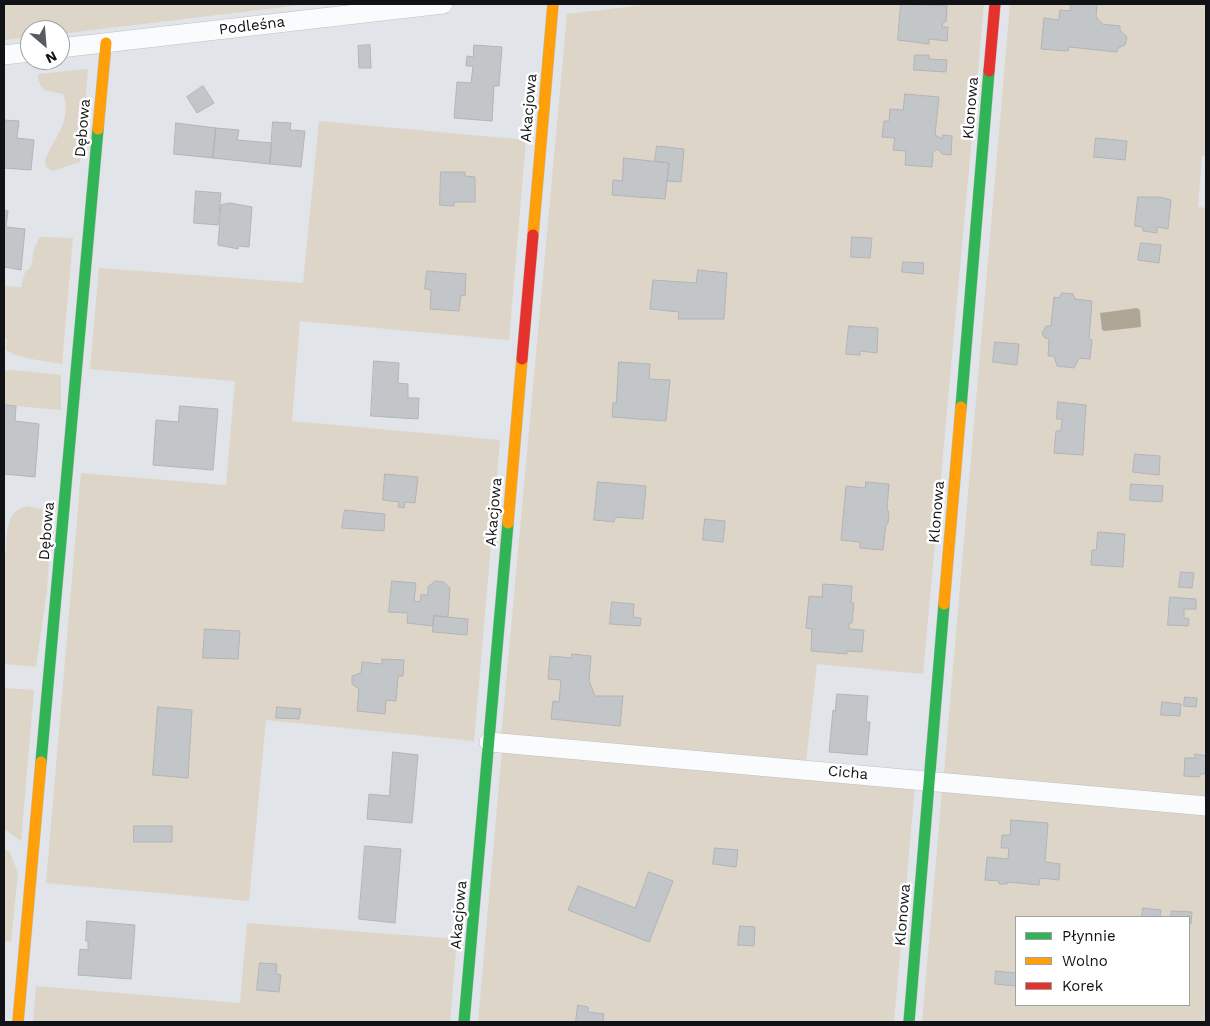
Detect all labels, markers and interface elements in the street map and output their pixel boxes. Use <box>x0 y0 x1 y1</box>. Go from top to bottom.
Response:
street label: Podleśna <box>218 13 286 39</box>
north arrow <box>20 20 70 70</box>
text: N <box>43 48 60 67</box>
street label: Akacjowa <box>517 73 541 143</box>
street label: Klonowa <box>959 76 983 140</box>
street label: Dębowa <box>71 98 95 158</box>
street label: Akacjowa <box>482 477 506 547</box>
street label: Klonowa <box>925 480 949 544</box>
street label: Dębowa <box>35 501 59 561</box>
street label: Cicha <box>827 762 869 784</box>
street label: Akacjowa <box>447 880 471 950</box>
street label: Klonowa <box>891 883 915 947</box>
legend <box>1015 916 1190 1006</box>
text: Płynnie <box>1062 927 1116 945</box>
text: Wolno <box>1062 952 1108 970</box>
text: Korek <box>1062 977 1103 995</box>

